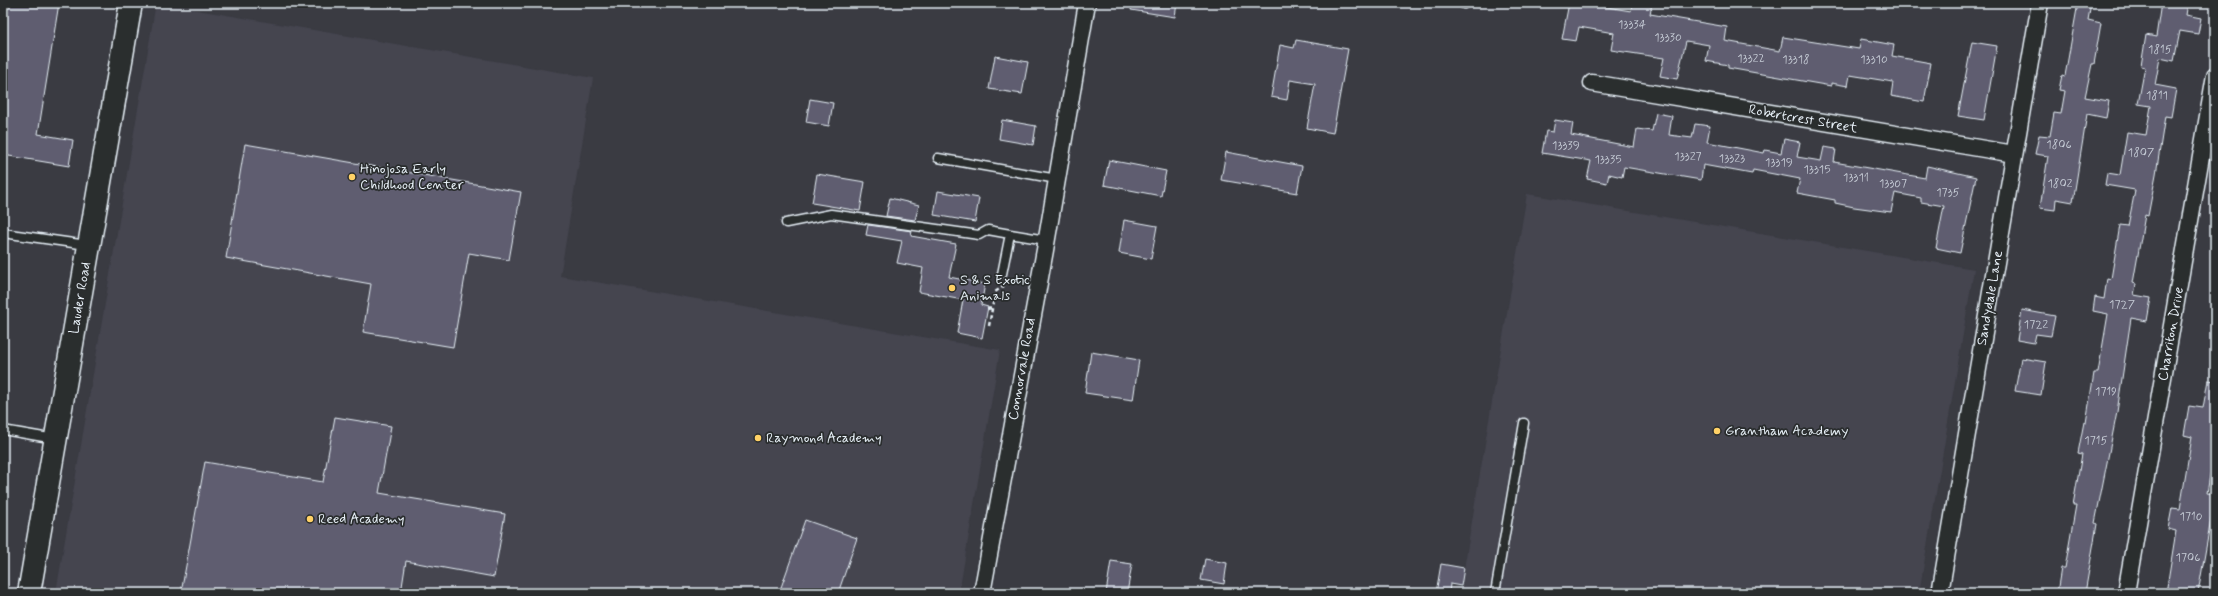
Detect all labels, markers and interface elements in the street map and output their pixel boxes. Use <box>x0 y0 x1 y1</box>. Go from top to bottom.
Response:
house number: 13334 <box>1618 17 1646 33</box>
house number: 13330 <box>1654 30 1682 46</box>
house number: 1815 <box>2148 42 2172 58</box>
house number: 13322 <box>1737 51 1765 67</box>
house number: 13318 <box>1782 52 1810 68</box>
house number: 13310 <box>1860 52 1888 68</box>
house number: 1811 <box>2146 88 2168 104</box>
street label: Robertcrest Street <box>1747 101 1860 138</box>
house number: 1806 <box>2046 137 2072 153</box>
house number: 13339 <box>1552 138 1580 154</box>
house number: 1807 <box>2128 145 2154 161</box>
house number: 13327 <box>1674 149 1702 165</box>
house number: 13323 <box>1719 151 1745 167</box>
house number: 13335 <box>1594 152 1622 168</box>
house number: 13319 <box>1765 155 1793 171</box>
place label: Hinojosa Early Childhood Center <box>360 160 464 194</box>
house number: 13315 <box>1803 162 1831 178</box>
house number: 13311 <box>1843 170 1869 186</box>
marker: Hinojosa Early Childhood Center <box>347 172 357 182</box>
house number: 13307 <box>1879 176 1907 192</box>
house number: 1802 <box>2047 176 2073 192</box>
house number: 1735 <box>1936 185 1960 201</box>
street label: Sandydale Lane <box>1973 249 2007 347</box>
street label: Lauder Road <box>65 261 95 335</box>
place label: S & S Exotic Animals <box>960 271 1030 305</box>
marker: S & S Exotic Animals <box>947 283 957 293</box>
street label: Charriton Drive <box>2154 286 2188 382</box>
house number: 1727 <box>2109 297 2135 313</box>
street label: Connorvale Road <box>1004 316 1040 422</box>
house number: 1722 <box>2024 317 2048 333</box>
house number: 1719 <box>2095 384 2117 400</box>
place label: Grantham Academy <box>1725 422 1848 440</box>
marker: Grantham Academy <box>1712 426 1722 436</box>
place label: Raymond Academy <box>766 429 882 447</box>
marker: Raymond Academy <box>753 433 763 443</box>
house number: 1715 <box>2084 433 2108 449</box>
house number: 1710 <box>2180 509 2203 525</box>
place label: Reed Academy <box>318 510 405 528</box>
marker: Reed Academy <box>305 514 315 524</box>
house number: 1706 <box>2176 550 2200 566</box>

